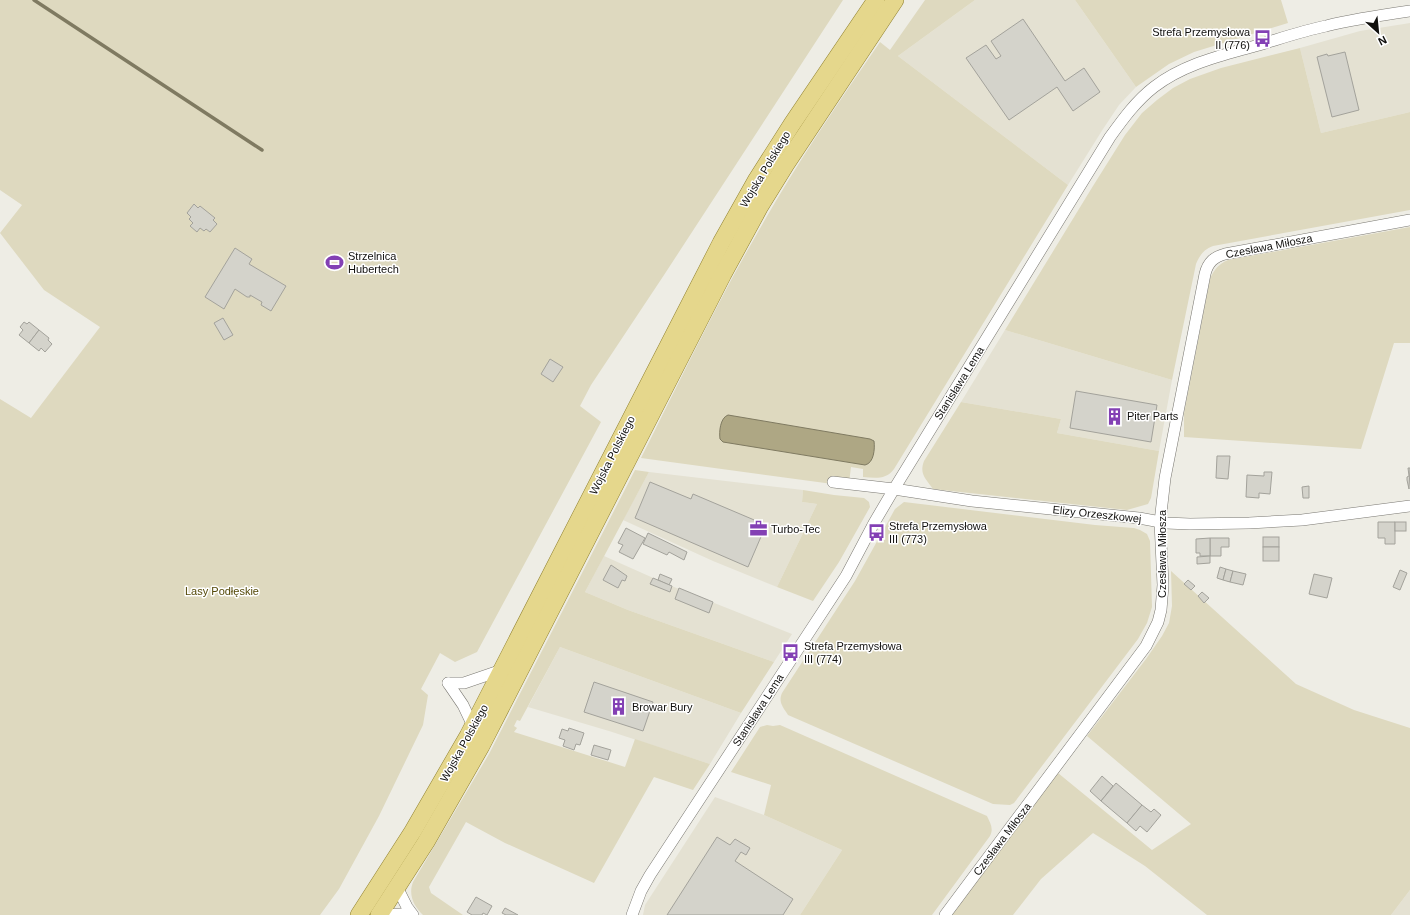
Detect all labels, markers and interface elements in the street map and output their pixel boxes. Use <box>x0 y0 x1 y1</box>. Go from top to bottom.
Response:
north arrow <box>1358 12 1398 52</box>
place label: Strefa Przemysłowa II (776) <box>1152 26 1251 51</box>
bus stop icon: Strefa Przemysłowa II (776) <box>1253 28 1273 48</box>
text: N <box>1376 34 1389 48</box>
street label: Wojska Polskiego <box>738 129 792 209</box>
street label: Czesława Miłosza <box>1225 232 1314 260</box>
place label: Strzelnica Hubertech <box>348 250 399 275</box>
sports icon: Strzelnica Hubertech <box>325 252 345 272</box>
street label: Stanisława Lema <box>932 344 987 422</box>
building icon: Piter Parts <box>1104 406 1124 426</box>
place label: Piter Parts <box>1127 410 1179 422</box>
street label: Wojska Polskiego <box>587 414 637 496</box>
street label: Elizy Orzeszkowej <box>1052 503 1142 525</box>
street label: Czesława Miłosza <box>1156 509 1168 598</box>
office icon: Turbo-Tec <box>748 519 768 539</box>
place label: Strefa Przemysłowa III (773) <box>889 520 988 545</box>
bus stop icon: Strefa Przemysłowa III (773) <box>866 522 886 542</box>
place label: Turbo-Tec <box>771 523 821 535</box>
park label: Lasy Podłęskie <box>185 585 259 597</box>
place label: Strefa Przemysłowa III (774) <box>804 640 903 665</box>
bus stop icon: Strefa Przemysłowa III (774) <box>781 642 801 662</box>
street label: Stanisława Lema <box>730 671 786 748</box>
building icon: Browar Bury <box>609 697 629 717</box>
place label: Browar Bury <box>632 701 693 713</box>
street label: Wojska Polskiego <box>438 702 490 784</box>
street label: Czesława Miłosza <box>971 800 1034 878</box>

